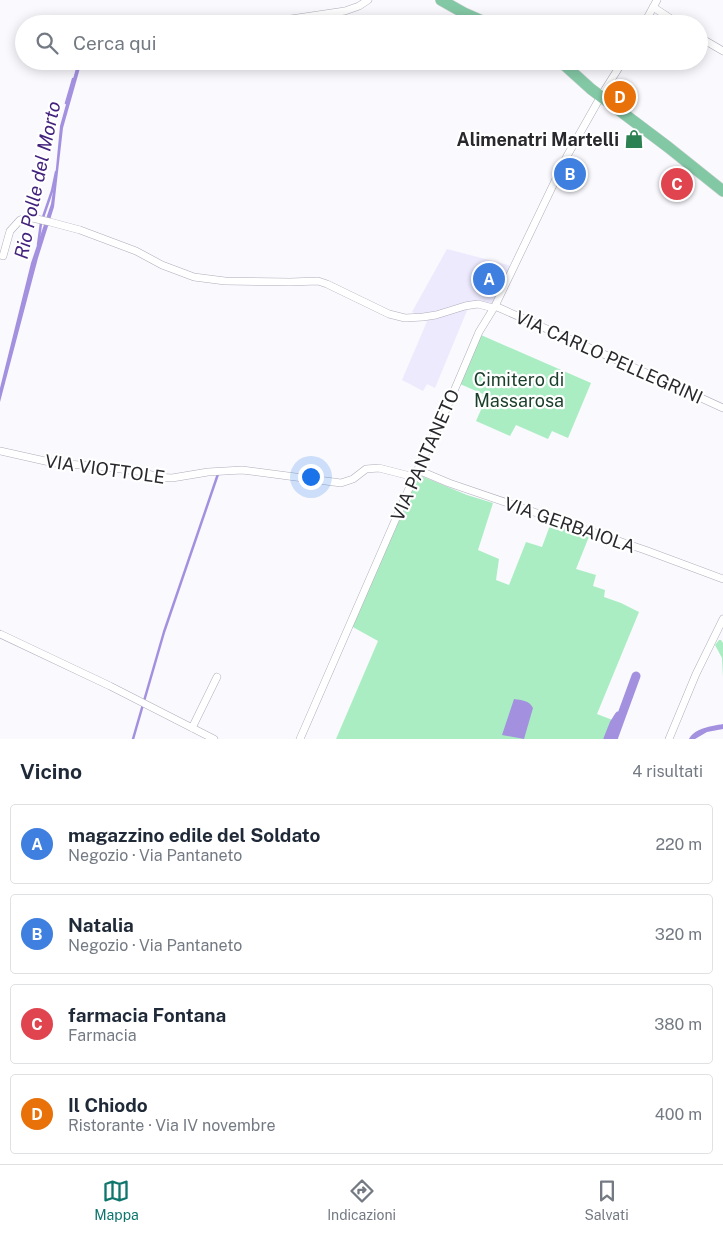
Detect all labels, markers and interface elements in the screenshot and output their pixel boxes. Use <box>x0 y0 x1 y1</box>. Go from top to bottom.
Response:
search box <box>15 15 708 70</box>
icon: search <box>33 29 61 57</box>
text: Cerca qui <box>73 32 156 54</box>
pin: D <box>604 78 636 116</box>
water label: Rio Polle del Morto <box>10 99 64 261</box>
shop icon: Alimenatri Martelli <box>623 128 645 150</box>
place label: Alimenatri Martelli <box>457 129 619 150</box>
pin: B <box>554 155 586 193</box>
pin: C <box>661 165 693 203</box>
pin: A <box>473 260 505 298</box>
street label: VIA CARLO PELLEGRINI <box>512 306 706 408</box>
park label: Cimitero di Massarosa <box>474 369 564 411</box>
street label: VIA PANTANETO <box>387 386 463 524</box>
street label: VIA VIOTTOLE <box>44 450 166 488</box>
your location <box>298 464 324 490</box>
street label: VIA GERBAIOLA <box>502 493 639 557</box>
text: Vicino <box>20 759 82 784</box>
text: 4 risultati <box>632 762 703 781</box>
text: magazzino edile del Soldato <box>68 824 320 846</box>
text: A <box>31 835 43 854</box>
text: 220 m <box>655 835 702 854</box>
text: Negozio · Via Pantaneto <box>68 846 242 865</box>
text: Natalia <box>68 914 134 936</box>
text: B <box>32 925 42 944</box>
text: 320 m <box>655 925 702 944</box>
text: Negozio · Via Pantaneto <box>68 936 242 955</box>
text: farmacia Fontana <box>68 1004 226 1026</box>
text: C <box>31 1015 43 1034</box>
text: 380 m <box>654 1015 702 1034</box>
text: Farmacia <box>68 1026 137 1045</box>
text: Il Chiodo <box>68 1094 148 1116</box>
text: D <box>31 1105 43 1124</box>
text: 400 m <box>655 1105 702 1124</box>
text: Ristorante · Via IV novembre <box>68 1116 276 1135</box>
tab: Mappa <box>94 1177 139 1223</box>
tab: Indicazioni <box>327 1177 396 1223</box>
tab: Salvati <box>584 1177 629 1223</box>

